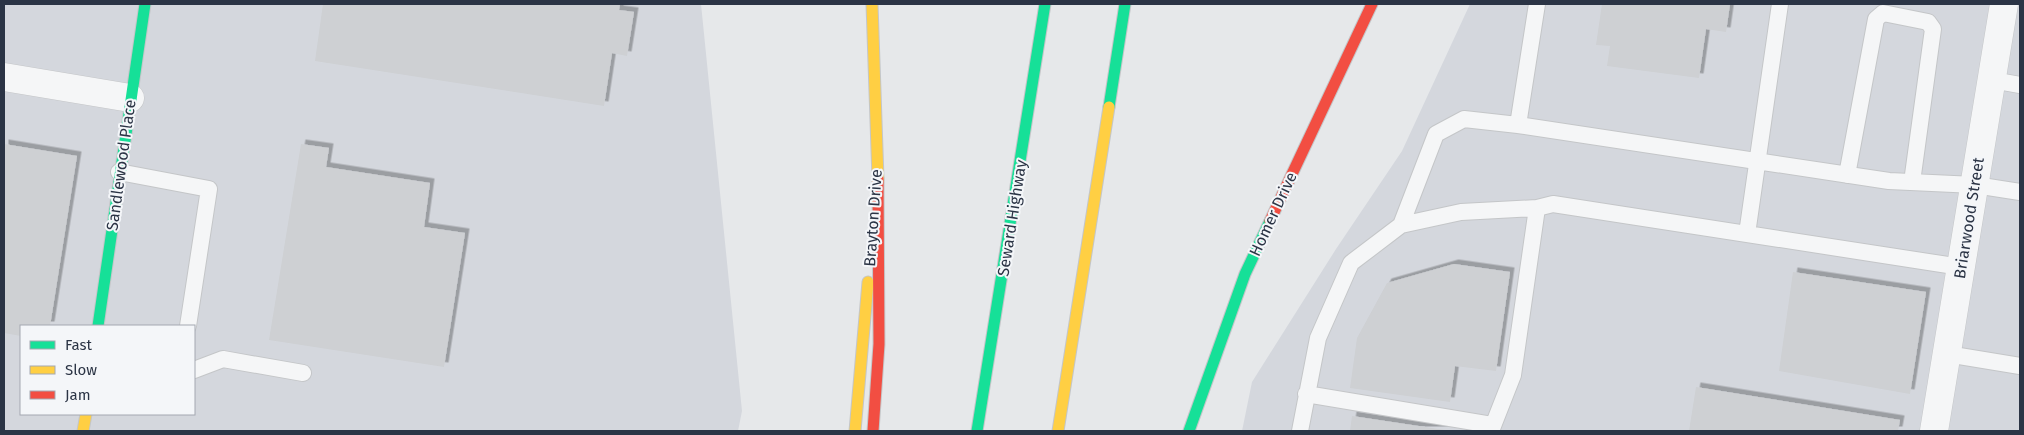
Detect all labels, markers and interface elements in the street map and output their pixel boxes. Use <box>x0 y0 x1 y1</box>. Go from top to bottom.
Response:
street label: Sandlewood Place <box>102 98 140 232</box>
street label: Briarwood Street <box>1950 156 1988 280</box>
street label: Seward Highway <box>993 158 1031 278</box>
street label: Brayton Drive <box>860 169 886 267</box>
street label: Homer Drive <box>1245 169 1301 259</box>
legend <box>20 325 195 415</box>
text: Fast <box>65 336 92 354</box>
text: Slow <box>65 361 97 379</box>
text: Jam <box>65 386 91 404</box>

